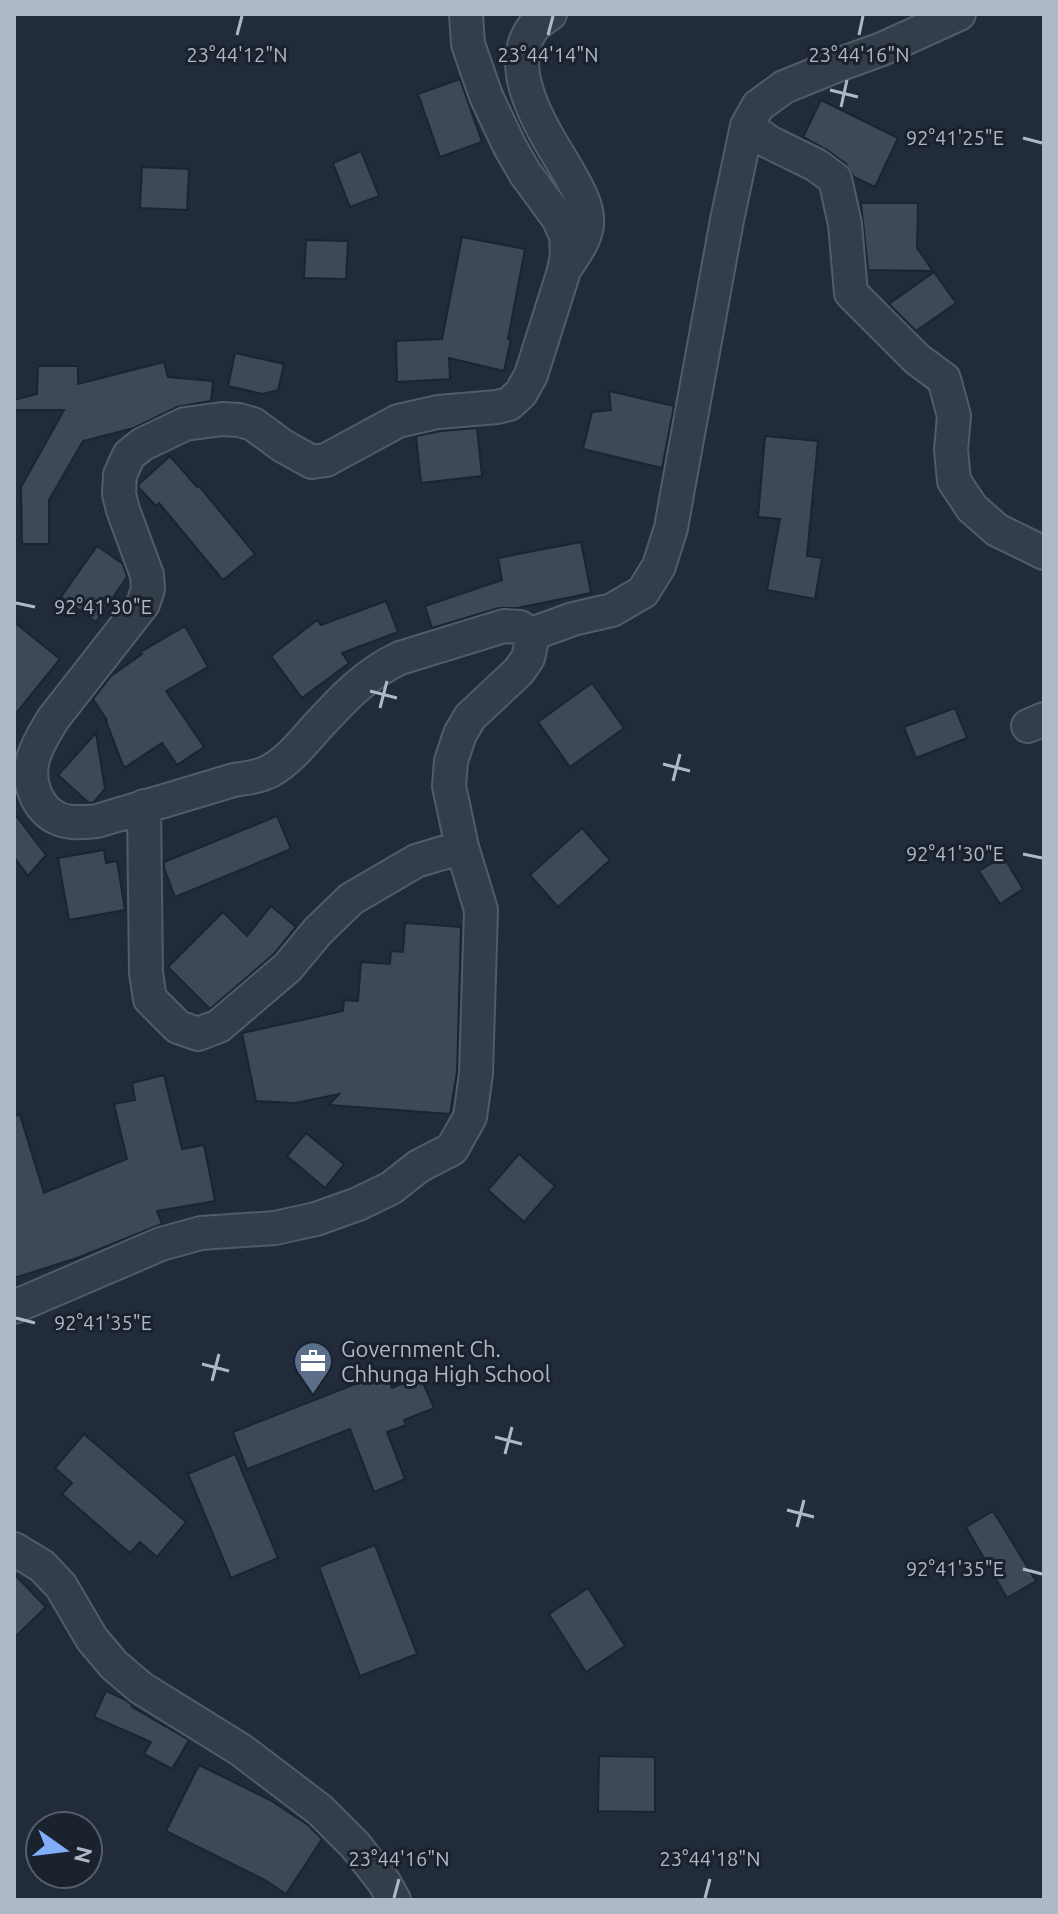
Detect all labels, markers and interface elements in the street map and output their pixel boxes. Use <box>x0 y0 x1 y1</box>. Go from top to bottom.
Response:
text: 23°44'12"N <box>186 43 288 66</box>
text: 23°44'14"N <box>497 43 599 66</box>
text: 23°44'16"N <box>808 43 910 66</box>
text: 92°41'25"E <box>906 126 1004 149</box>
text: 92°41'30"E <box>54 595 152 618</box>
text: 92°41'30"E <box>906 842 1004 865</box>
text: 92°41'35"E <box>54 1311 152 1334</box>
place label: Government Ch. Chhunga High School <box>341 1336 551 1386</box>
office icon: Government Ch. Chhunga High School <box>292 1340 334 1395</box>
text: 92°41'35"E <box>906 1557 1004 1580</box>
north arrow <box>24 1810 104 1890</box>
text: N <box>70 1844 98 1866</box>
text: 23°44'16"N <box>348 1847 450 1870</box>
text: 23°44'18"N <box>659 1847 761 1870</box>

